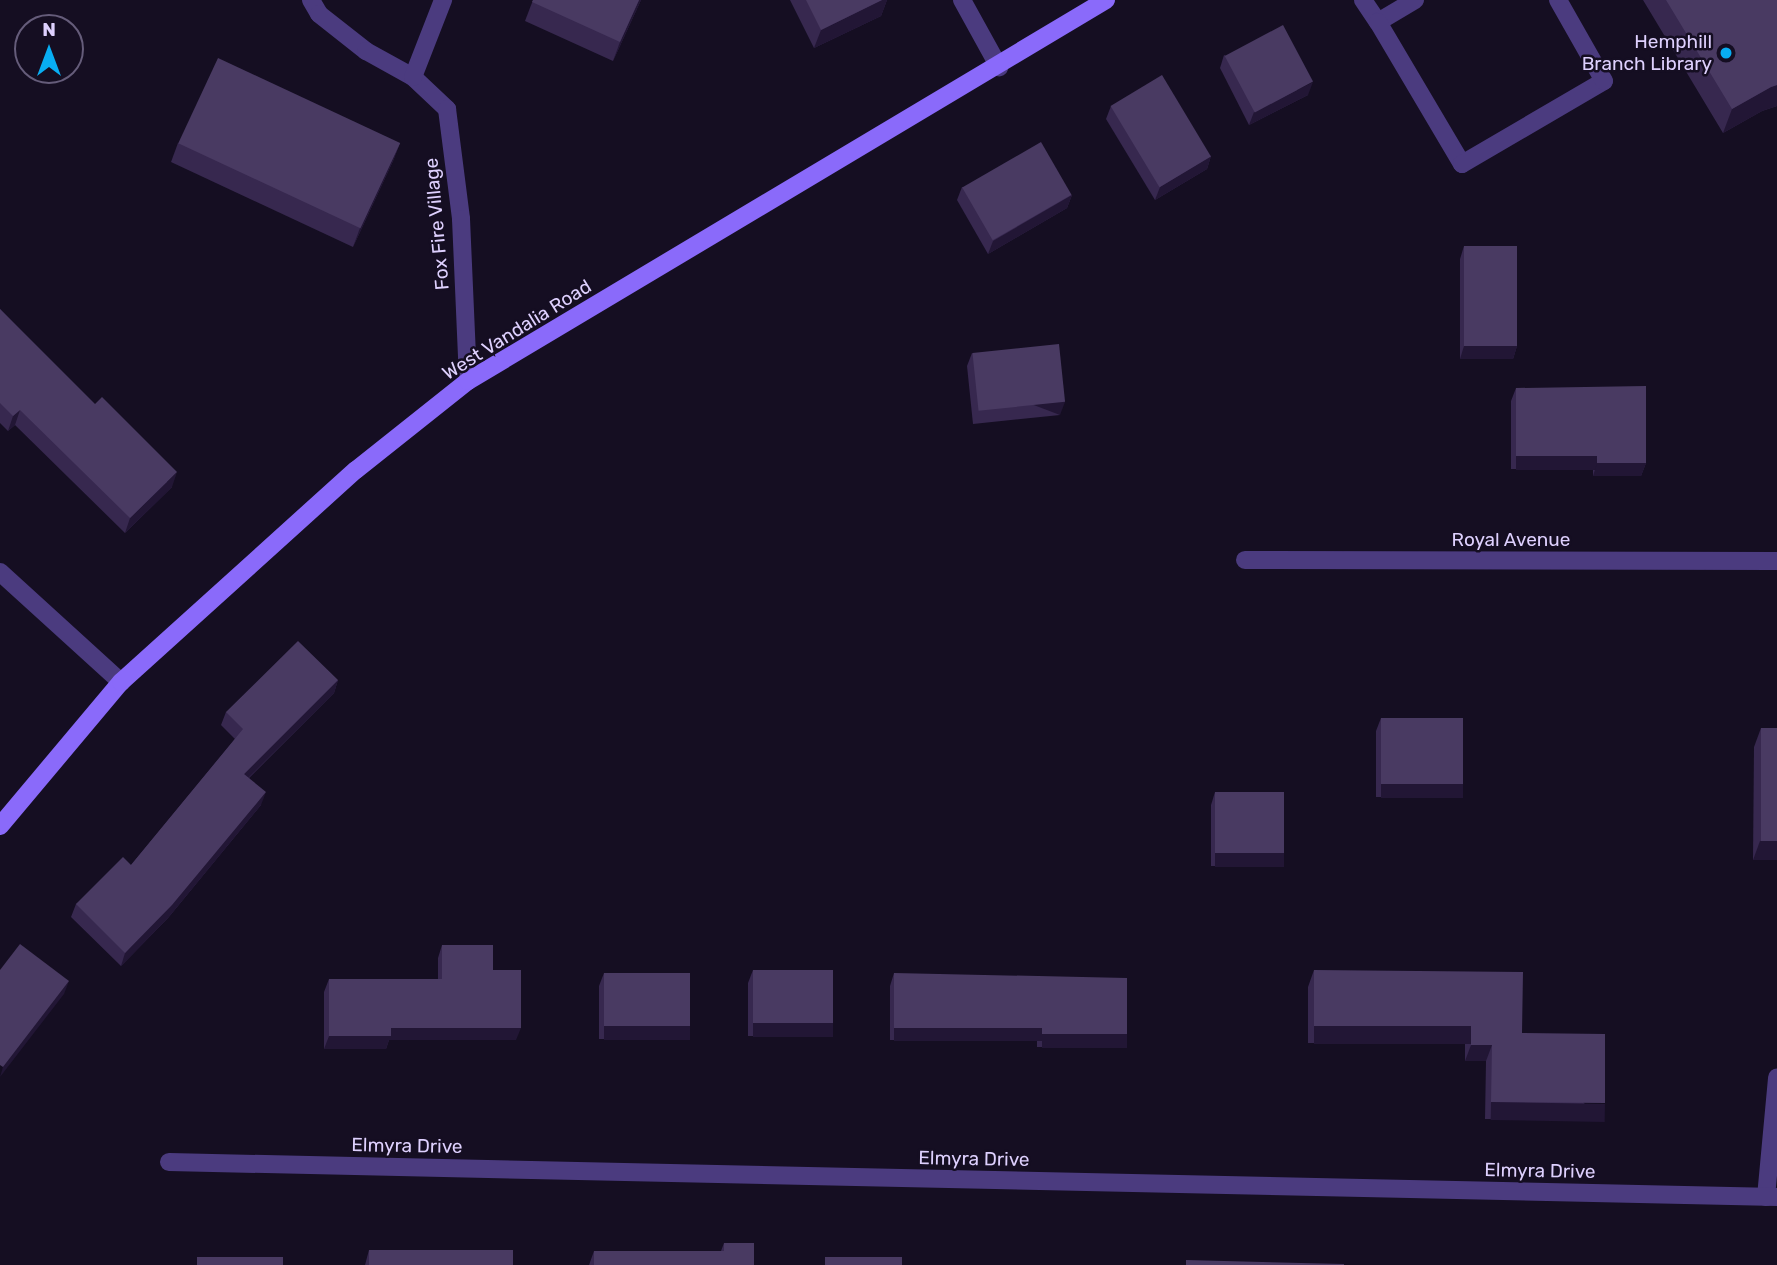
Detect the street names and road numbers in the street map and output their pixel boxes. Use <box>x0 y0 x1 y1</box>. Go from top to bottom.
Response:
street label: Fox Fire Village <box>420 157 454 291</box>
street label: West Vandalia Road <box>438 275 596 385</box>
street label: Royal Avenue <box>1451 529 1571 551</box>
street label: Elmyra Drive <box>351 1134 463 1158</box>
street label: Elmyra Drive <box>918 1147 1030 1171</box>
street label: Elmyra Drive <box>1484 1159 1596 1183</box>

